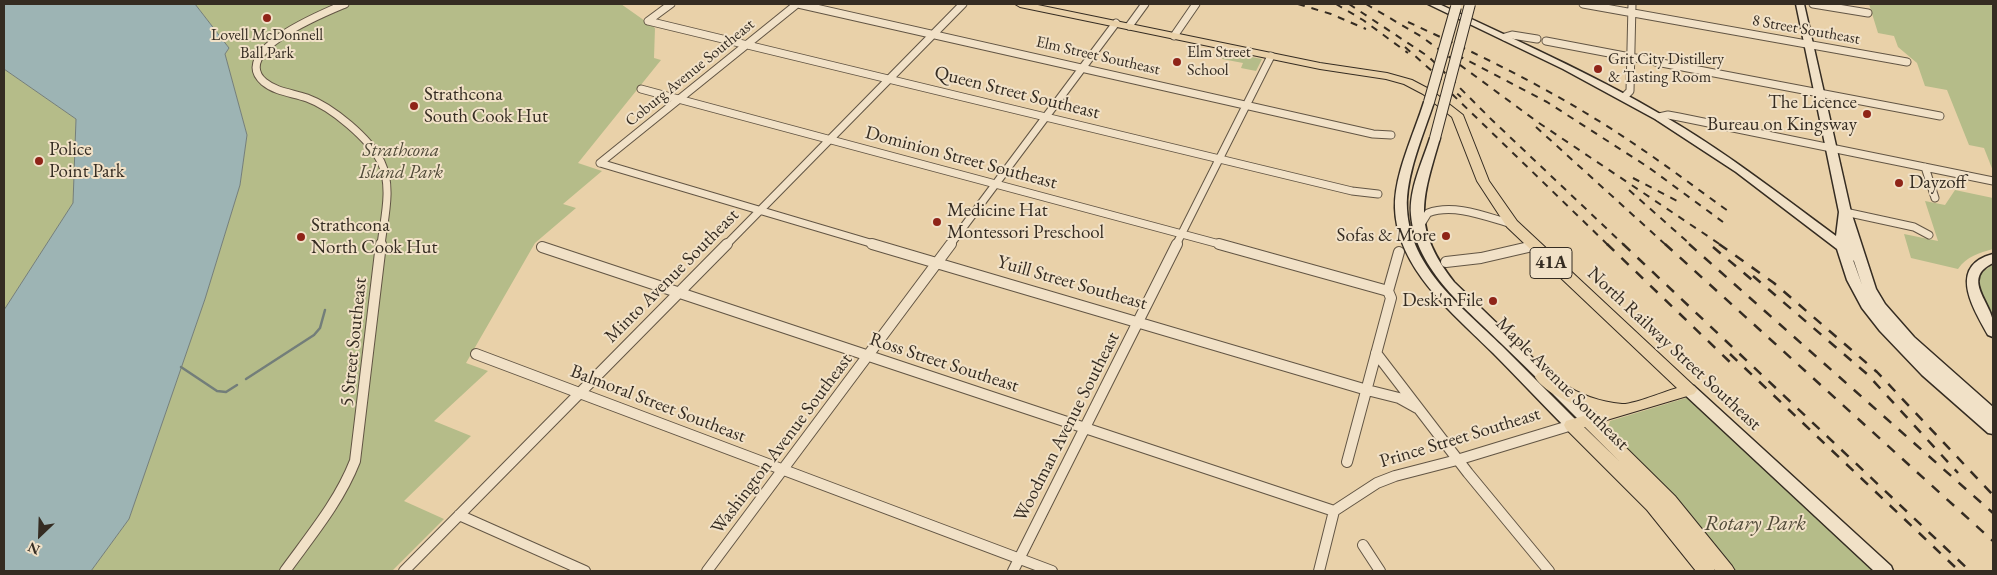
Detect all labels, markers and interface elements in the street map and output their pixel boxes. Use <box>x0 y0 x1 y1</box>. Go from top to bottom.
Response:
street label: 8 Street Southeast <box>1751 11 1861 49</box>
marker: Lovell McDonnell Ball Park <box>261 12 273 24</box>
street label: Coburg Avenue Southeast <box>622 15 758 131</box>
place label: Lovell McDonnell Ball Park <box>211 26 323 64</box>
street label: Elm Street Southeast <box>1034 32 1162 80</box>
place label: Elm Street School <box>1187 43 1251 81</box>
place label: Grit City Distillery & Tasting Room <box>1608 50 1724 88</box>
marker: Elm Street School <box>1171 56 1183 68</box>
street label: Queen Street Southeast <box>932 61 1102 125</box>
marker: Grit City Distillery & Tasting Room <box>1592 63 1604 75</box>
place label: Strathcona South Cook Hut <box>424 84 548 128</box>
place label: The Licence Bureau on Kingsway <box>1707 92 1857 136</box>
marker: Strathcona South Cook Hut <box>408 100 420 112</box>
marker: The Licence Bureau on Kingsway <box>1861 108 1873 120</box>
street label: Dominion Street Southeast <box>863 121 1059 195</box>
place label: Police Point Park <box>49 139 125 183</box>
park label: Strathcona Island Park <box>359 140 443 184</box>
marker: Police Point Park <box>33 155 45 167</box>
place label: Dayzoff <box>1909 172 1967 194</box>
marker: Dayzoff <box>1893 177 1905 189</box>
place label: Medicine Hat Montessori Preschool <box>947 200 1104 244</box>
street label: Minto Avenue Southeast <box>600 204 744 348</box>
place label: Strathcona North Cook Hut <box>311 215 437 259</box>
marker: Medicine Hat Montessori Preschool <box>931 216 943 228</box>
place label: Sofas & More <box>1337 225 1436 247</box>
marker: Sofas & More <box>1440 230 1452 242</box>
marker: Strathcona North Cook Hut <box>295 231 307 243</box>
road number: 41A <box>1530 248 1572 278</box>
street label: Yuill Street Southeast <box>994 251 1150 315</box>
street label: North Railway Street Southeast <box>1582 262 1766 436</box>
street label: 5 Street Southeast <box>336 276 372 408</box>
place label: Desk'n File <box>1402 290 1483 312</box>
marker: Desk'n File <box>1487 295 1499 307</box>
street label: Maple Avenue Southeast <box>1491 313 1633 455</box>
street label: Ross Street Southeast <box>866 328 1022 398</box>
street label: Woodman Avenue Southeast <box>1009 328 1125 526</box>
street label: Washington Avenue Southeast <box>707 349 857 539</box>
street label: Balmoral Street Southeast <box>567 360 749 448</box>
street label: Prince Street Southeast <box>1377 403 1543 473</box>
north arrow <box>15 510 65 560</box>
park label: Rotary Park <box>1704 511 1806 537</box>
text: N <box>25 538 43 559</box>

